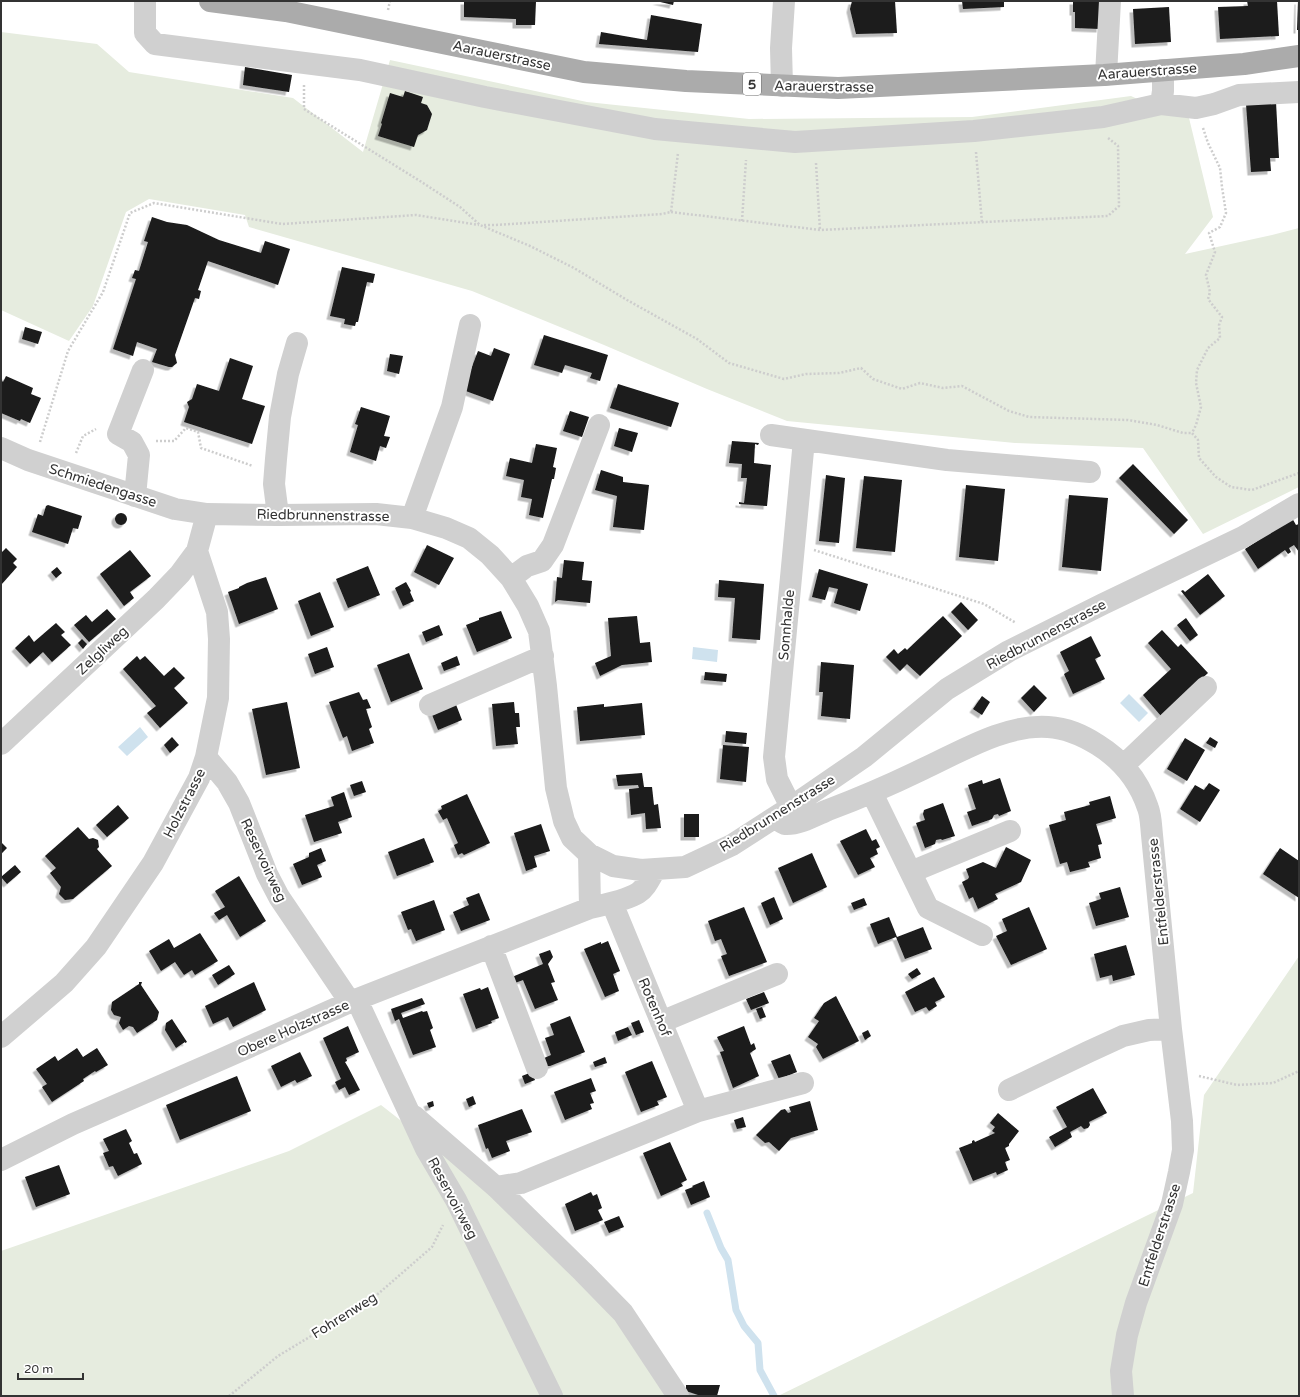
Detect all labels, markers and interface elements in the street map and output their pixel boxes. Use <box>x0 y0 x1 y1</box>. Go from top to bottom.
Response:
street label: Aarauerstrasse <box>451 37 553 74</box>
street label: Aarauerstrasse <box>1097 60 1198 83</box>
road number: 5 <box>743 73 761 95</box>
street label: Aarauerstrasse <box>774 77 874 96</box>
street label: Schmiedengasse <box>47 460 159 511</box>
street label: Riedbrunnenstrasse <box>256 506 390 525</box>
street label: Sonnhalde <box>775 589 798 661</box>
street label: Riedbrunnenstrasse <box>984 596 1109 673</box>
street label: Zelgliweg <box>73 622 132 678</box>
street label: Holzstrasse <box>160 765 209 841</box>
street label: Riedbrunnenstrasse <box>716 771 838 856</box>
street label: Reservoirweg <box>237 816 290 905</box>
street label: Entfelderstrasse <box>1144 837 1173 946</box>
street label: Rotenhof <box>635 975 675 1040</box>
street label: Obere Holzstrasse <box>235 996 352 1061</box>
street label: Reservoirweg <box>424 1154 481 1242</box>
street label: Entfelderstrasse <box>1135 1181 1184 1289</box>
street label: Fohrenweg <box>308 1289 380 1342</box>
scale bar <box>18 1355 83 1381</box>
text: 20 m <box>24 1362 53 1376</box>

